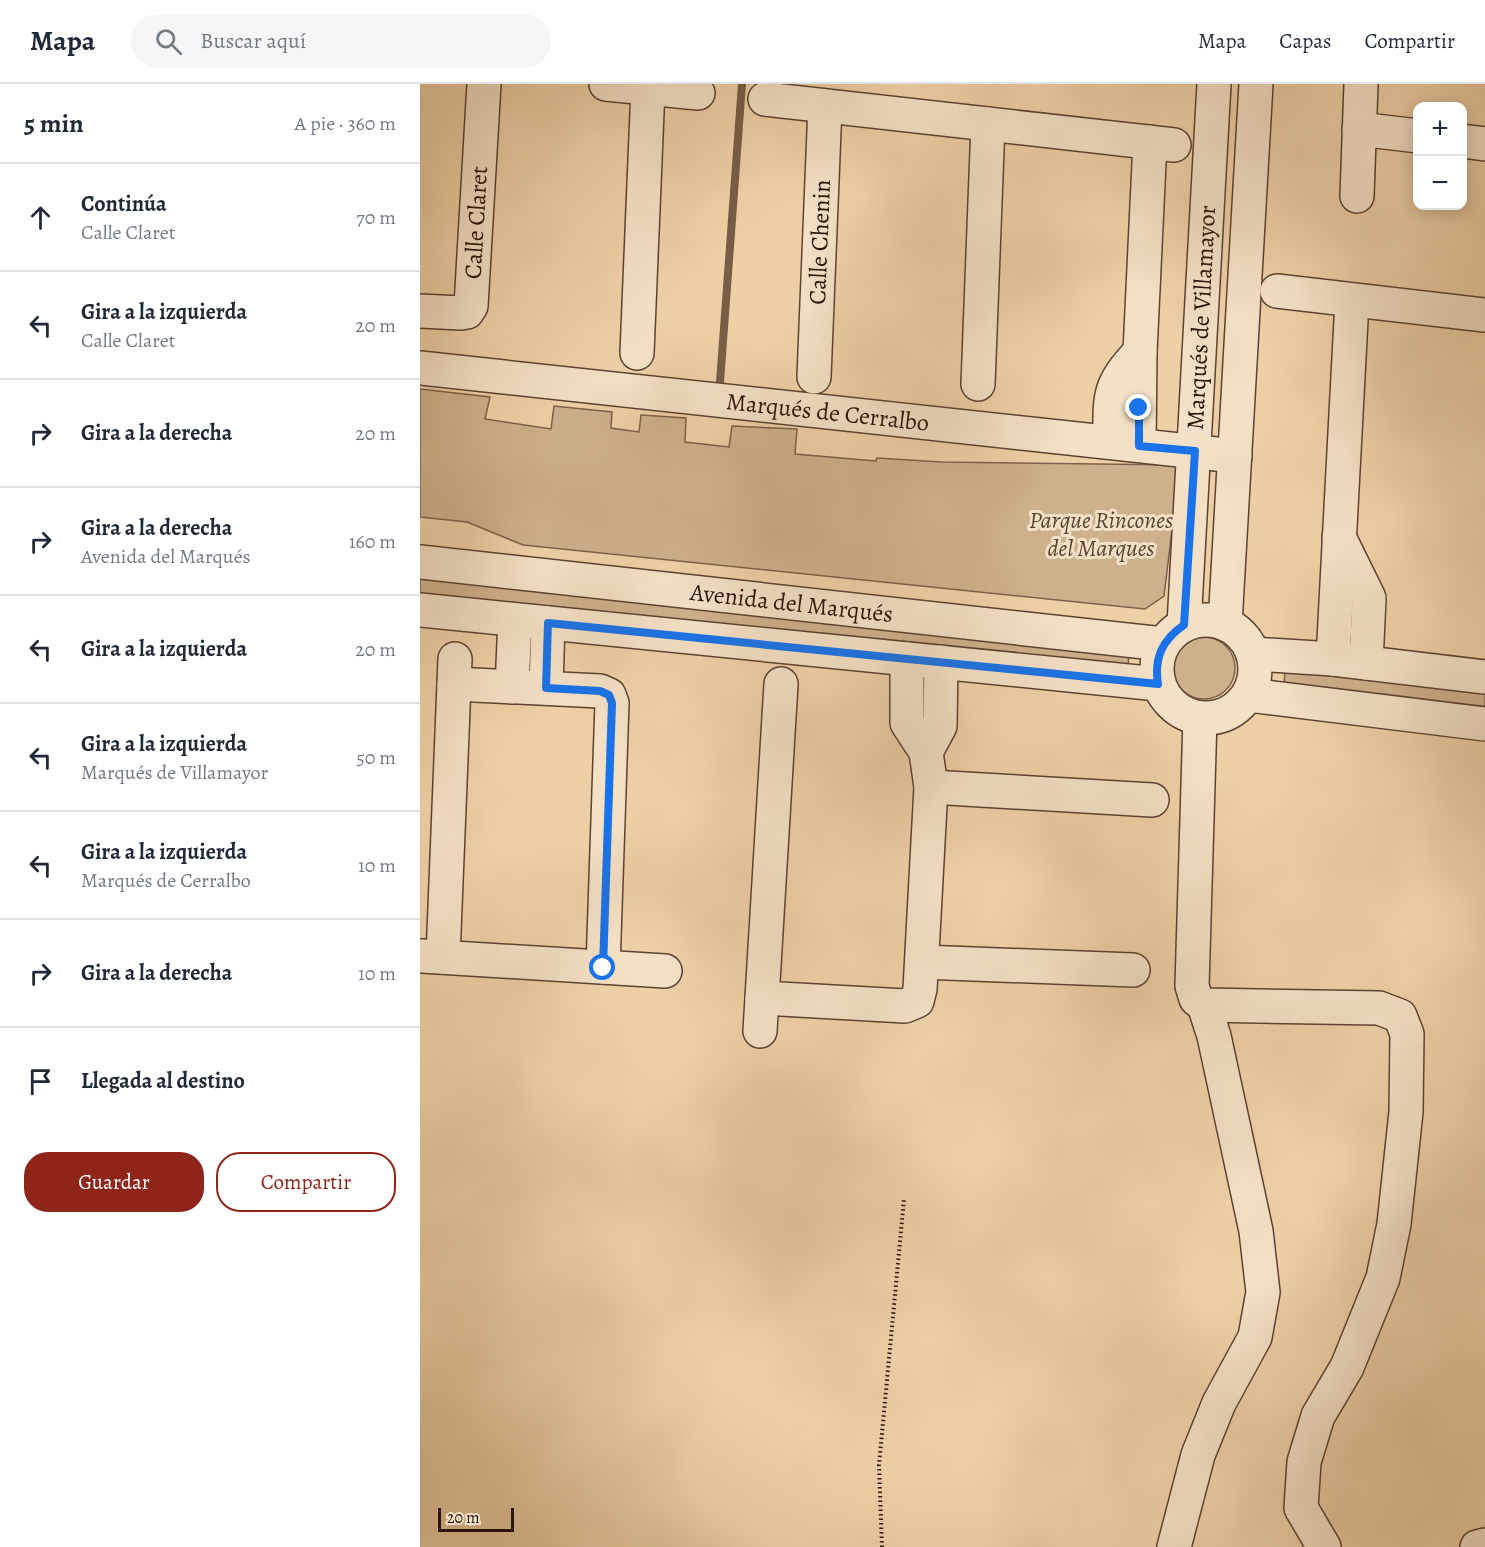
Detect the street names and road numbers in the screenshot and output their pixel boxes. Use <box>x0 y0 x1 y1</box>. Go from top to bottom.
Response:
street label: Calle Claret <box>457 165 495 280</box>
street label: Calle Chenin <box>801 179 838 305</box>
street label: Marqués de Villamayor <box>1179 204 1223 431</box>
street label: Marqués de Cerralbo <box>725 385 931 439</box>
street label: Avenida del Marqués <box>688 576 895 630</box>

